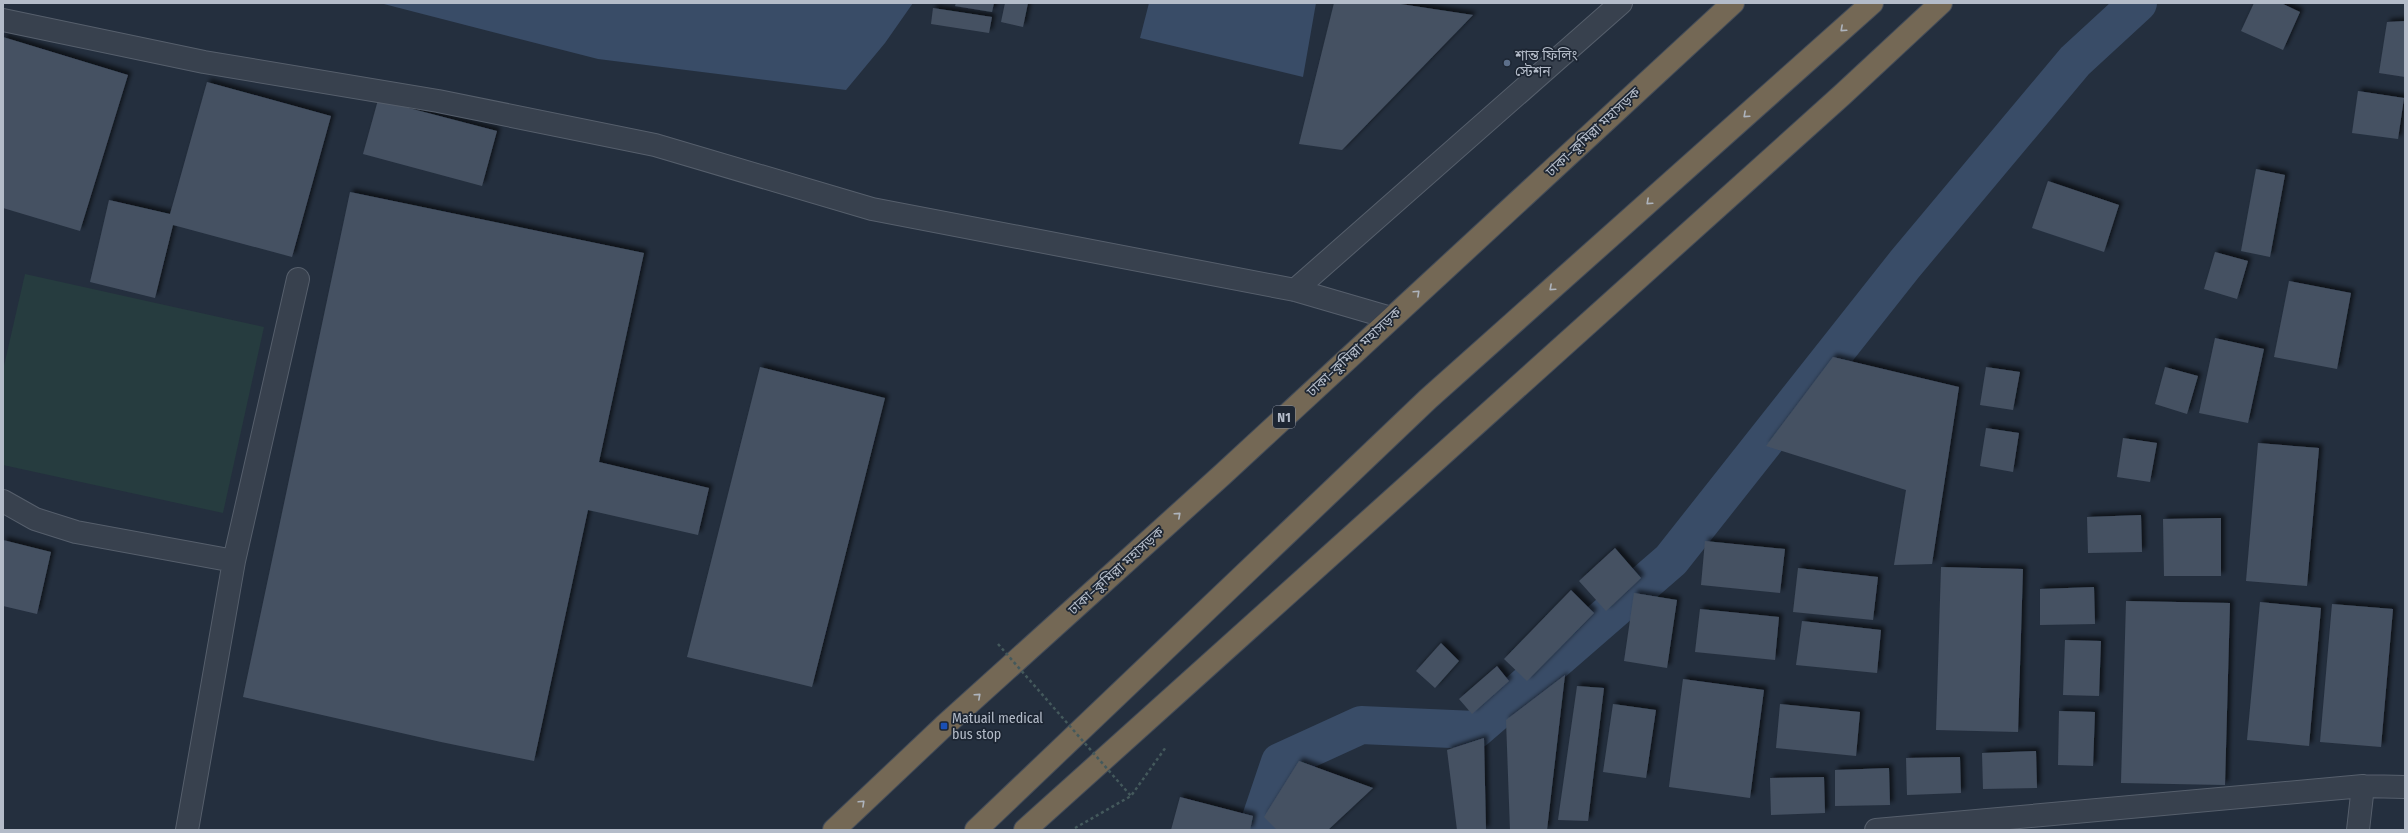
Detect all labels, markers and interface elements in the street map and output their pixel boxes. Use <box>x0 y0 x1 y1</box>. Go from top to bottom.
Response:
one-way arrow <box>1840 24 1848 32</box>
place label: শান্ত ফিলিং স্টেশন <box>1514 47 1578 80</box>
marker: শান্ত ফিলিং স্টেশন <box>1502 58 1512 68</box>
street label: ঢাকা–কুমিল্লা মহাসড়ক <box>1542 83 1644 181</box>
one-way arrow <box>1743 111 1751 118</box>
one-way arrow <box>1646 197 1654 204</box>
one-way arrow <box>1549 284 1557 291</box>
one-way arrow <box>1413 291 1420 298</box>
street label: ঢাকা–কুমিল্লা মহাসড়ক <box>1303 303 1405 401</box>
road number: N1 <box>1273 406 1295 428</box>
one-way arrow <box>1173 512 1181 519</box>
street label: ঢাকা–কুমিল্লা মহাসড়ক <box>1064 523 1168 619</box>
one-way arrow <box>973 693 981 701</box>
place label: Matuail medical bus stop <box>952 710 1043 743</box>
marker: Matuail medical bus stop <box>939 721 949 731</box>
one-way arrow <box>857 800 865 808</box>

